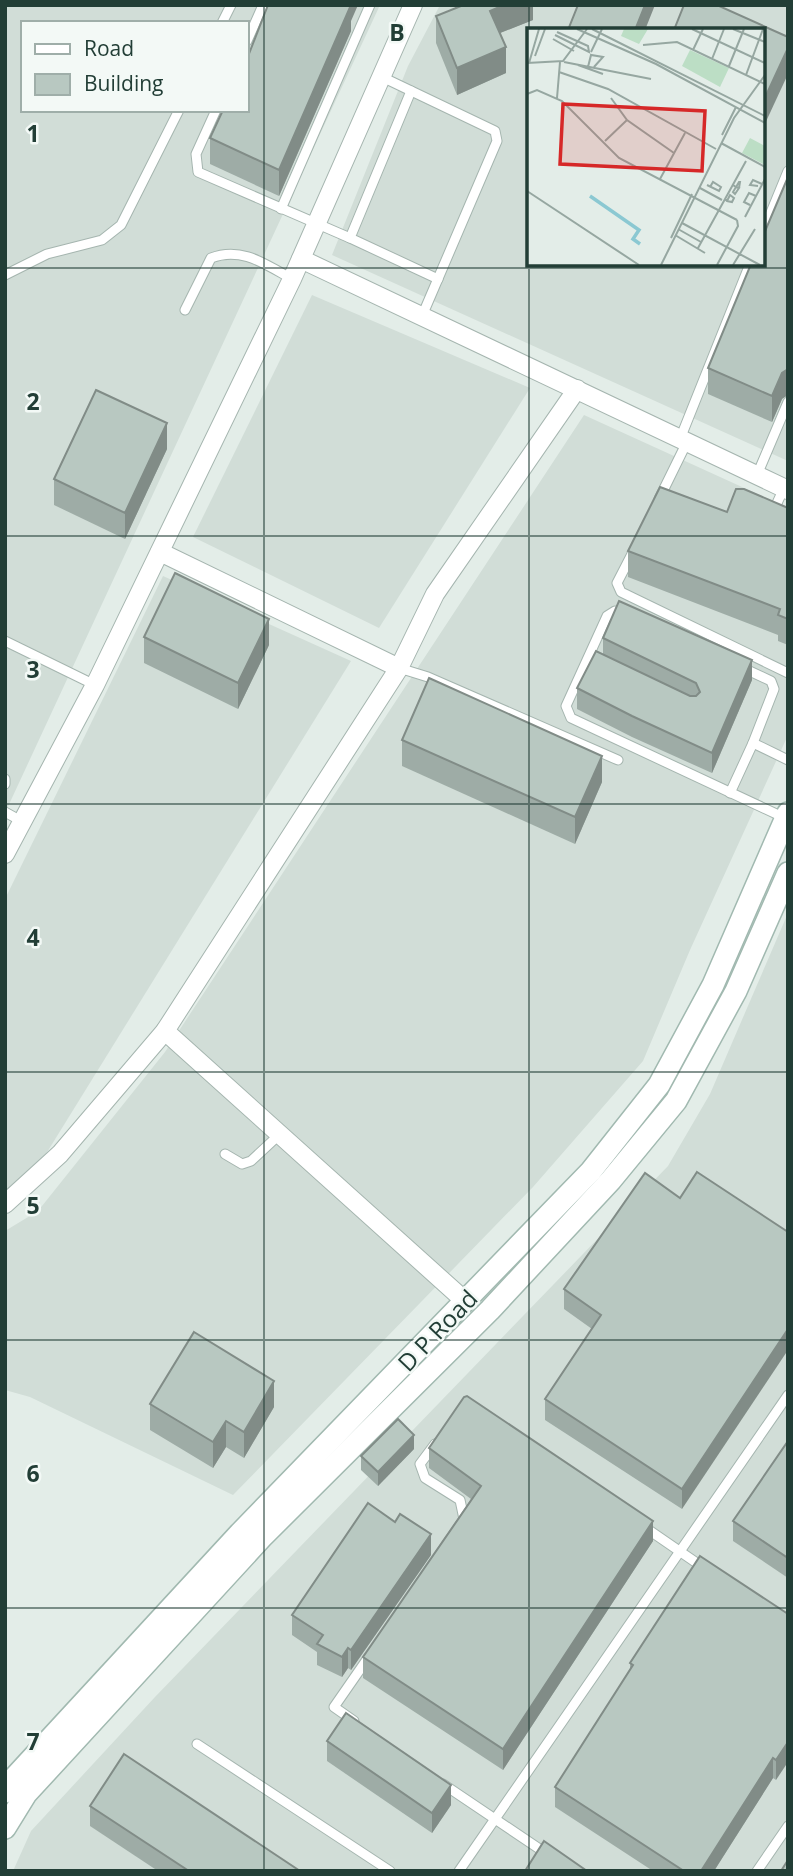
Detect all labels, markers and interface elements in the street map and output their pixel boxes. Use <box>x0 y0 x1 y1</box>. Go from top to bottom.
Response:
text: B <box>389 16 405 48</box>
legend <box>21 21 248 112</box>
inset map <box>527 28 765 266</box>
text: Road <box>84 34 134 62</box>
text: Building <box>84 69 163 97</box>
text: 1 <box>26 117 40 149</box>
text: 2 <box>26 385 40 417</box>
text: 3 <box>26 653 40 685</box>
text: 4 <box>26 921 40 953</box>
text: 5 <box>26 1189 40 1221</box>
street label: D P Road <box>390 1282 484 1378</box>
text: 6 <box>26 1457 40 1489</box>
text: 7 <box>26 1725 40 1757</box>

